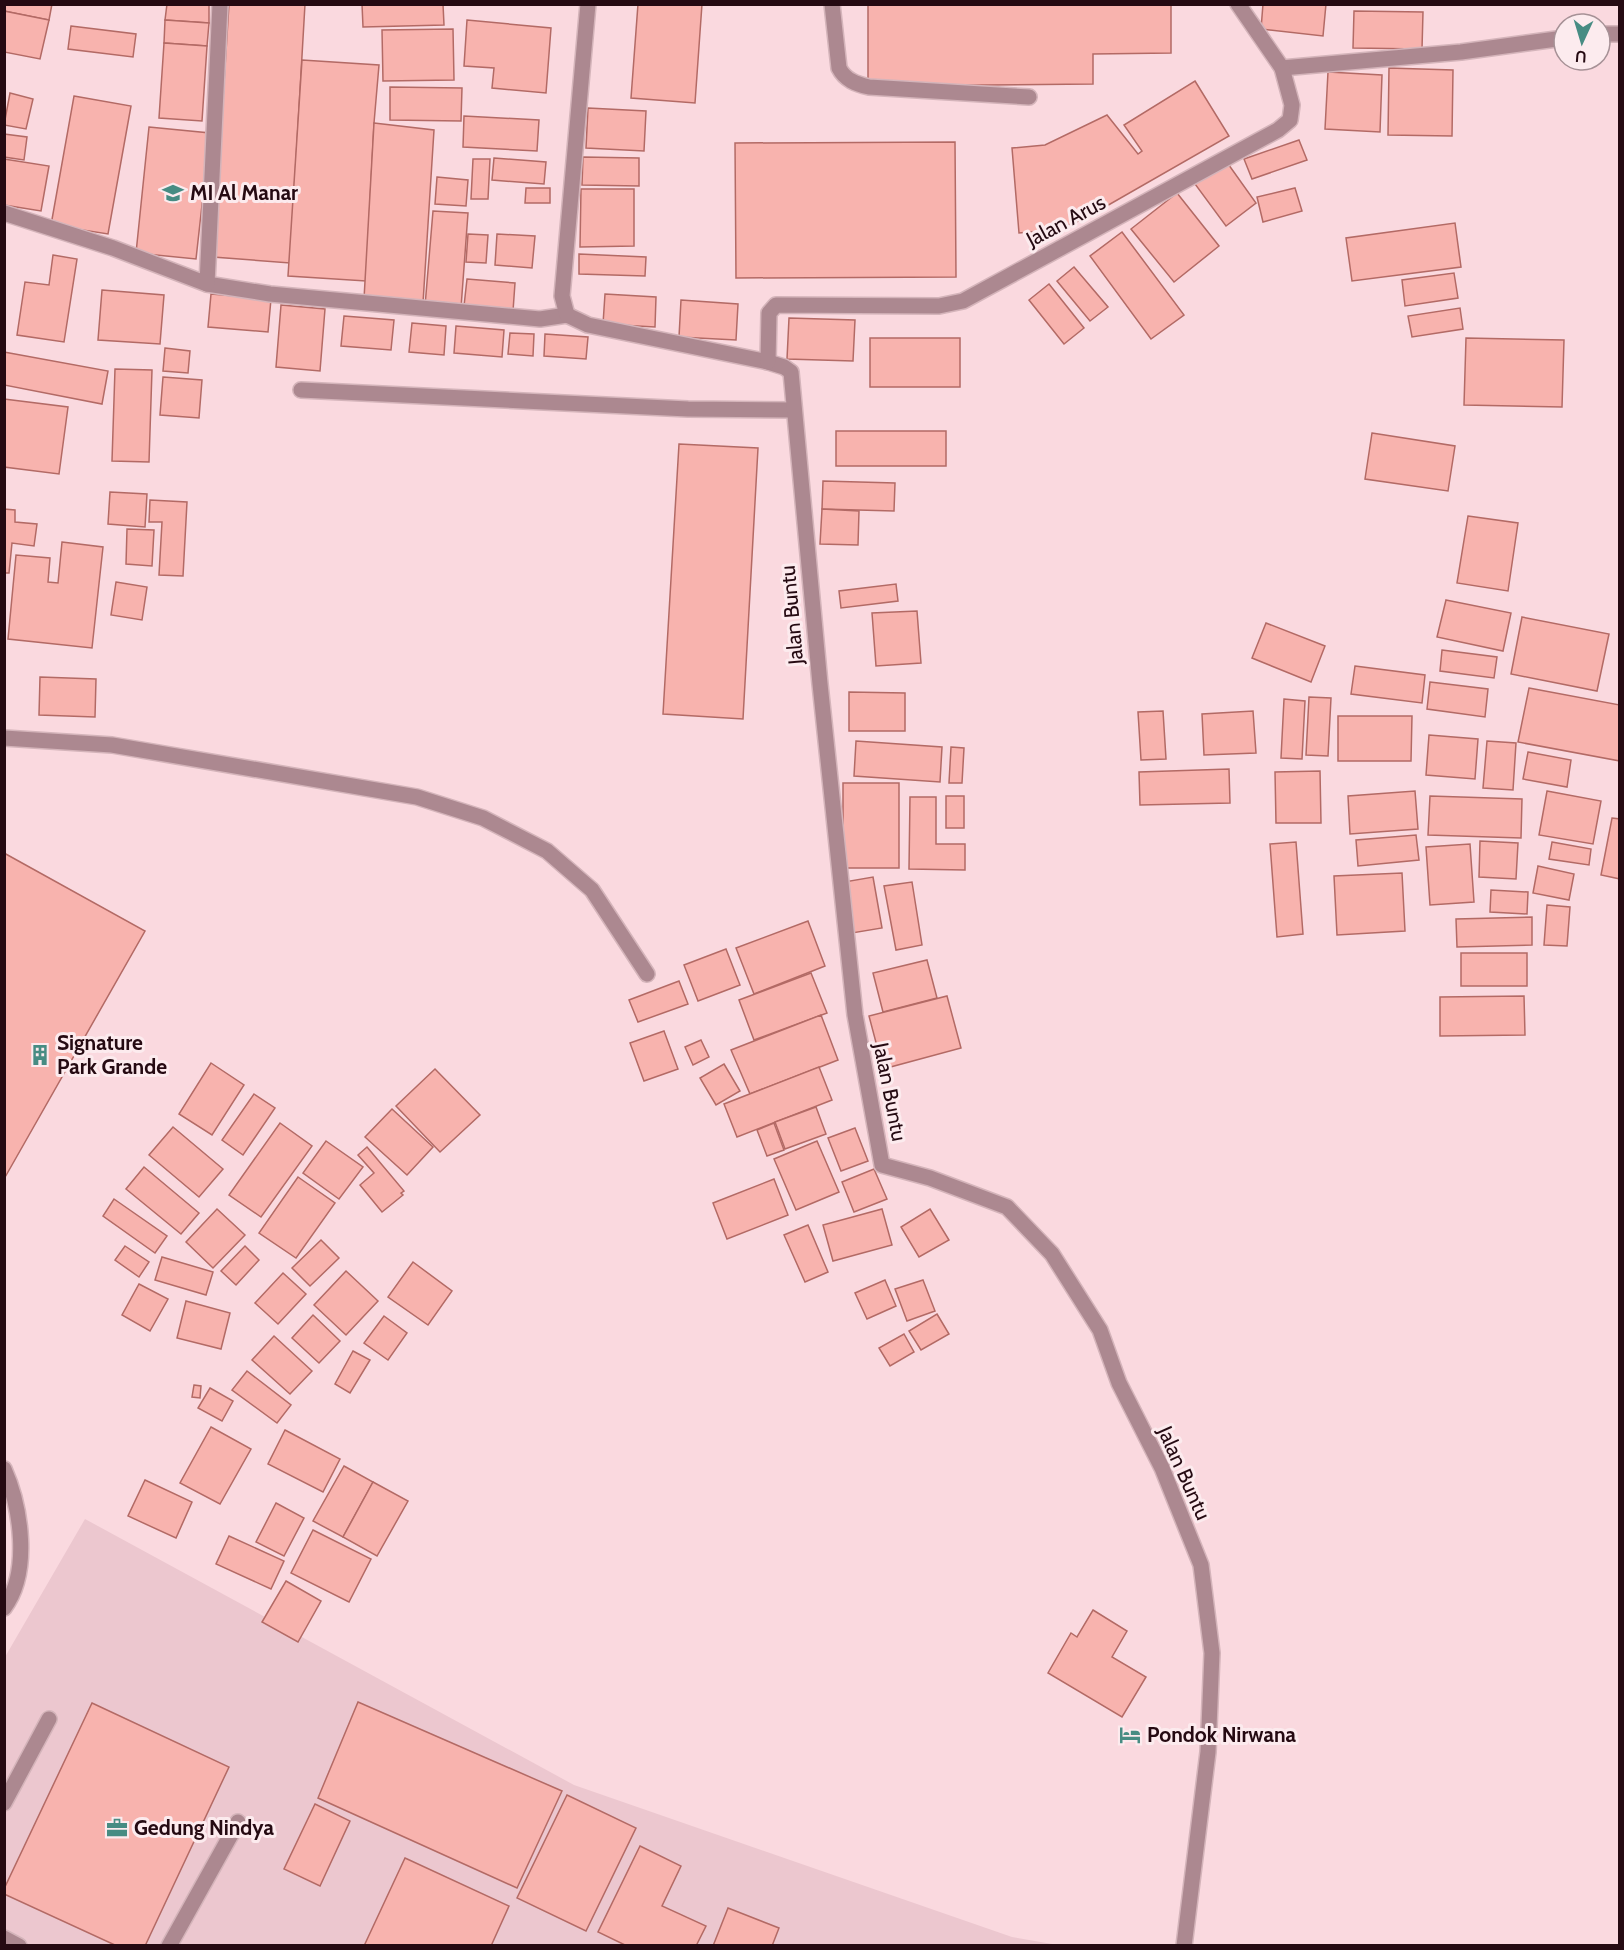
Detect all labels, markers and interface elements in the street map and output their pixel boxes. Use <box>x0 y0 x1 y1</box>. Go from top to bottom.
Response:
north arrow <box>1552 12 1612 72</box>
text: U <box>1575 47 1587 66</box>
place label: MI Al Manar <box>190 180 298 205</box>
school or university icon: MI Al Manar <box>161 181 185 205</box>
street label: Jalan Arus <box>1021 189 1110 252</box>
street label: Jalan Buntu <box>775 564 808 667</box>
place label: Signature Park Grande <box>57 1030 167 1079</box>
street label: Jalan Buntu <box>869 1040 912 1143</box>
building icon: Signature Park Grande <box>28 1043 52 1067</box>
street label: Jalan Buntu <box>1152 1421 1216 1523</box>
place label: Pondok Nirwana <box>1147 1722 1297 1747</box>
hotel icon: Pondok Nirwana <box>1118 1723 1142 1747</box>
place label: Gedung Nindya <box>134 1815 275 1840</box>
office icon: Gedung Nindya <box>105 1816 129 1840</box>

